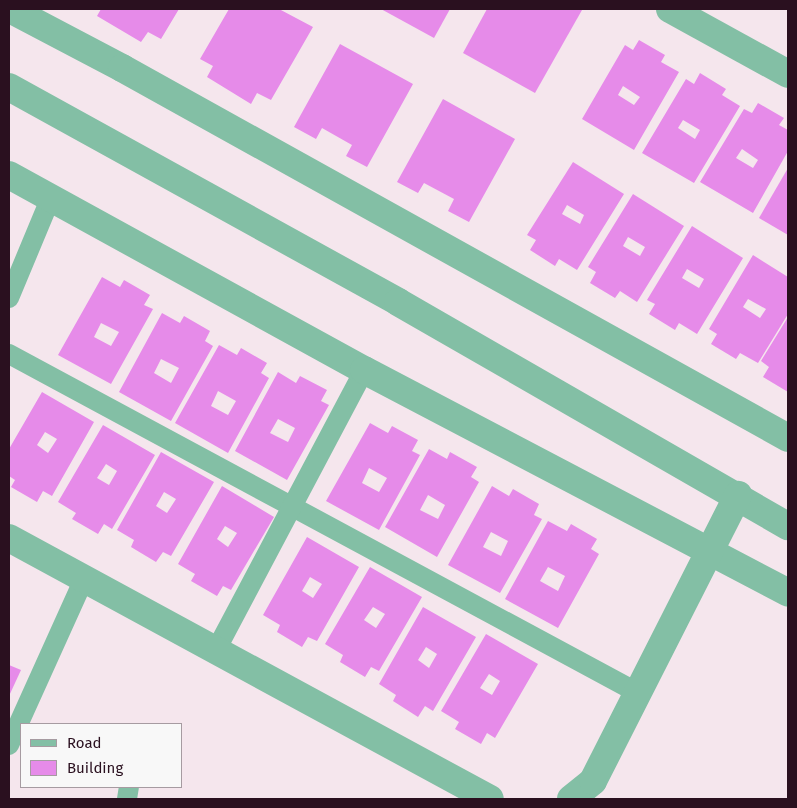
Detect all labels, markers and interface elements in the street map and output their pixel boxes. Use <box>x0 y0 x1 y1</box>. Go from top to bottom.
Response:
legend <box>20 723 182 788</box>
text: Road <box>67 734 102 752</box>
text: Building <box>67 759 123 777</box>

